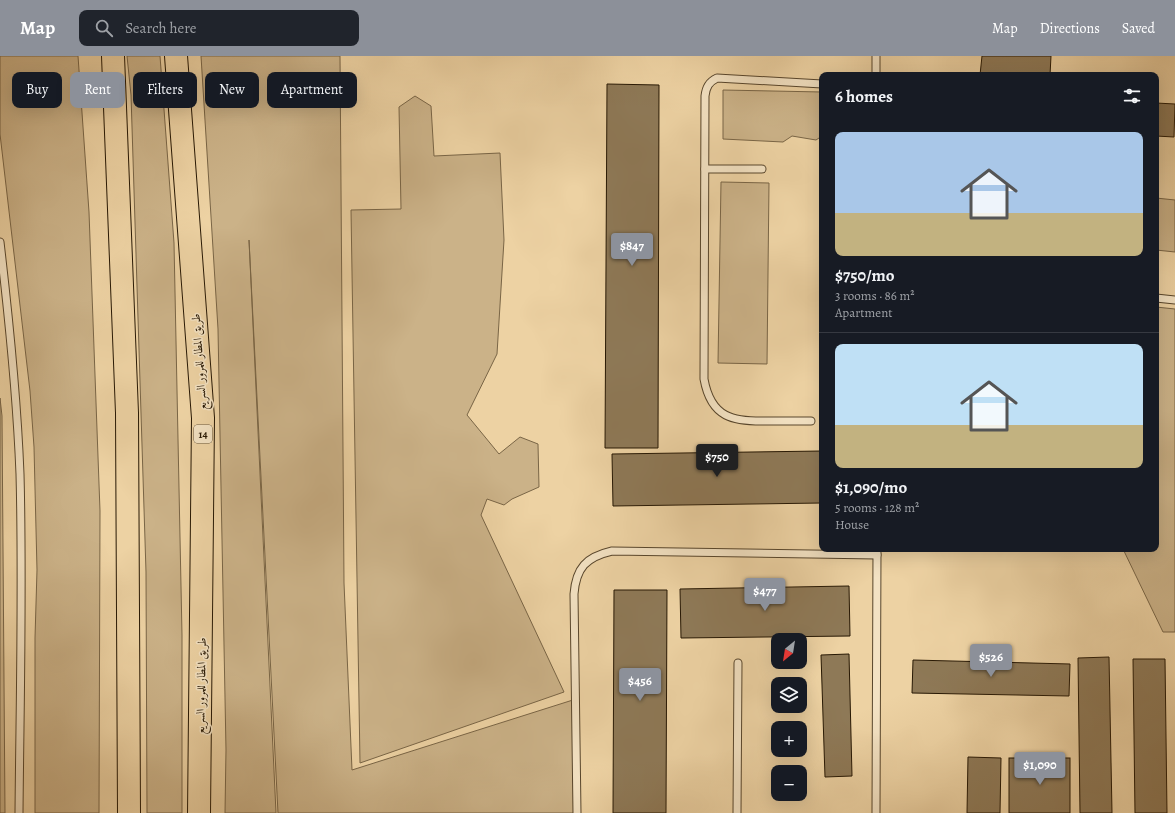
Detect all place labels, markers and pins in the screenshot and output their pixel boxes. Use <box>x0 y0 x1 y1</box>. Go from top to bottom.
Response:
pin: $847 <box>608 233 656 267</box>
pin: $750 <box>693 444 741 478</box>
pin: $477 <box>741 578 789 612</box>
pin: $526 <box>967 644 1015 678</box>
pin: $456 <box>616 668 664 702</box>
pin: $1,090 <box>1007 752 1073 786</box>

